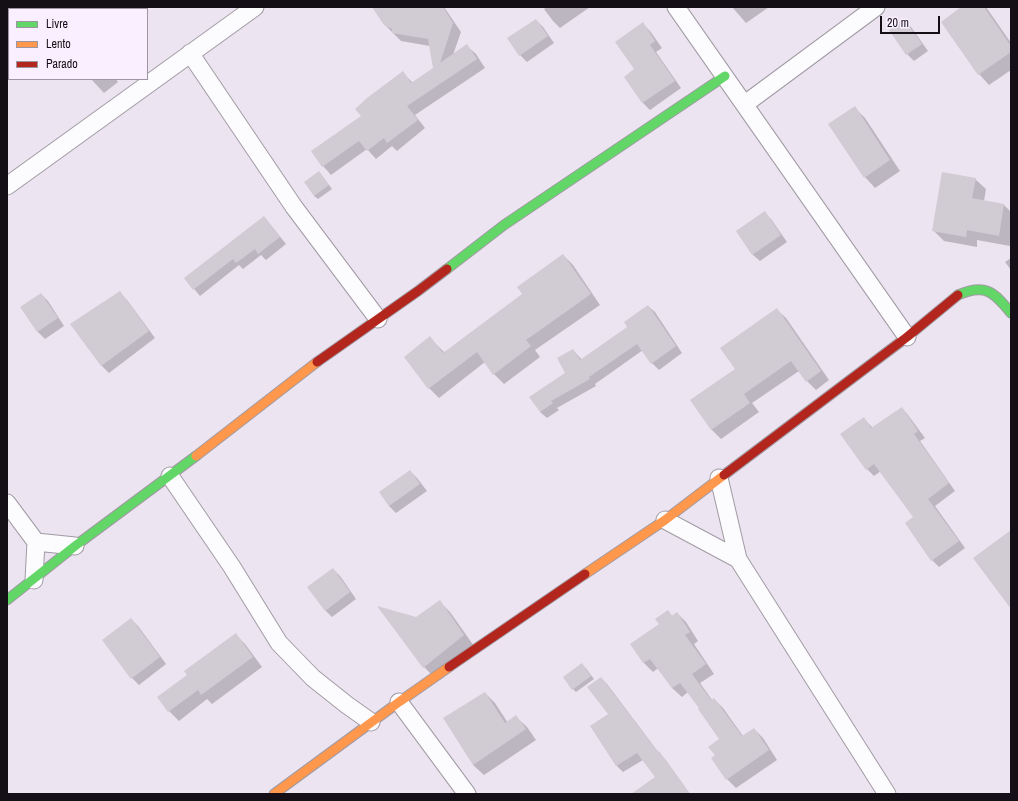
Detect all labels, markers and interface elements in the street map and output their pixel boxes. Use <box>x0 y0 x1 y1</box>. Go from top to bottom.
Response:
legend <box>8 8 148 80</box>
scale bar <box>882 8 942 34</box>
text: 20 m <box>887 15 909 31</box>
text: Livre <box>46 16 68 32</box>
text: Lento <box>46 36 71 52</box>
text: Parado <box>46 56 78 72</box>

